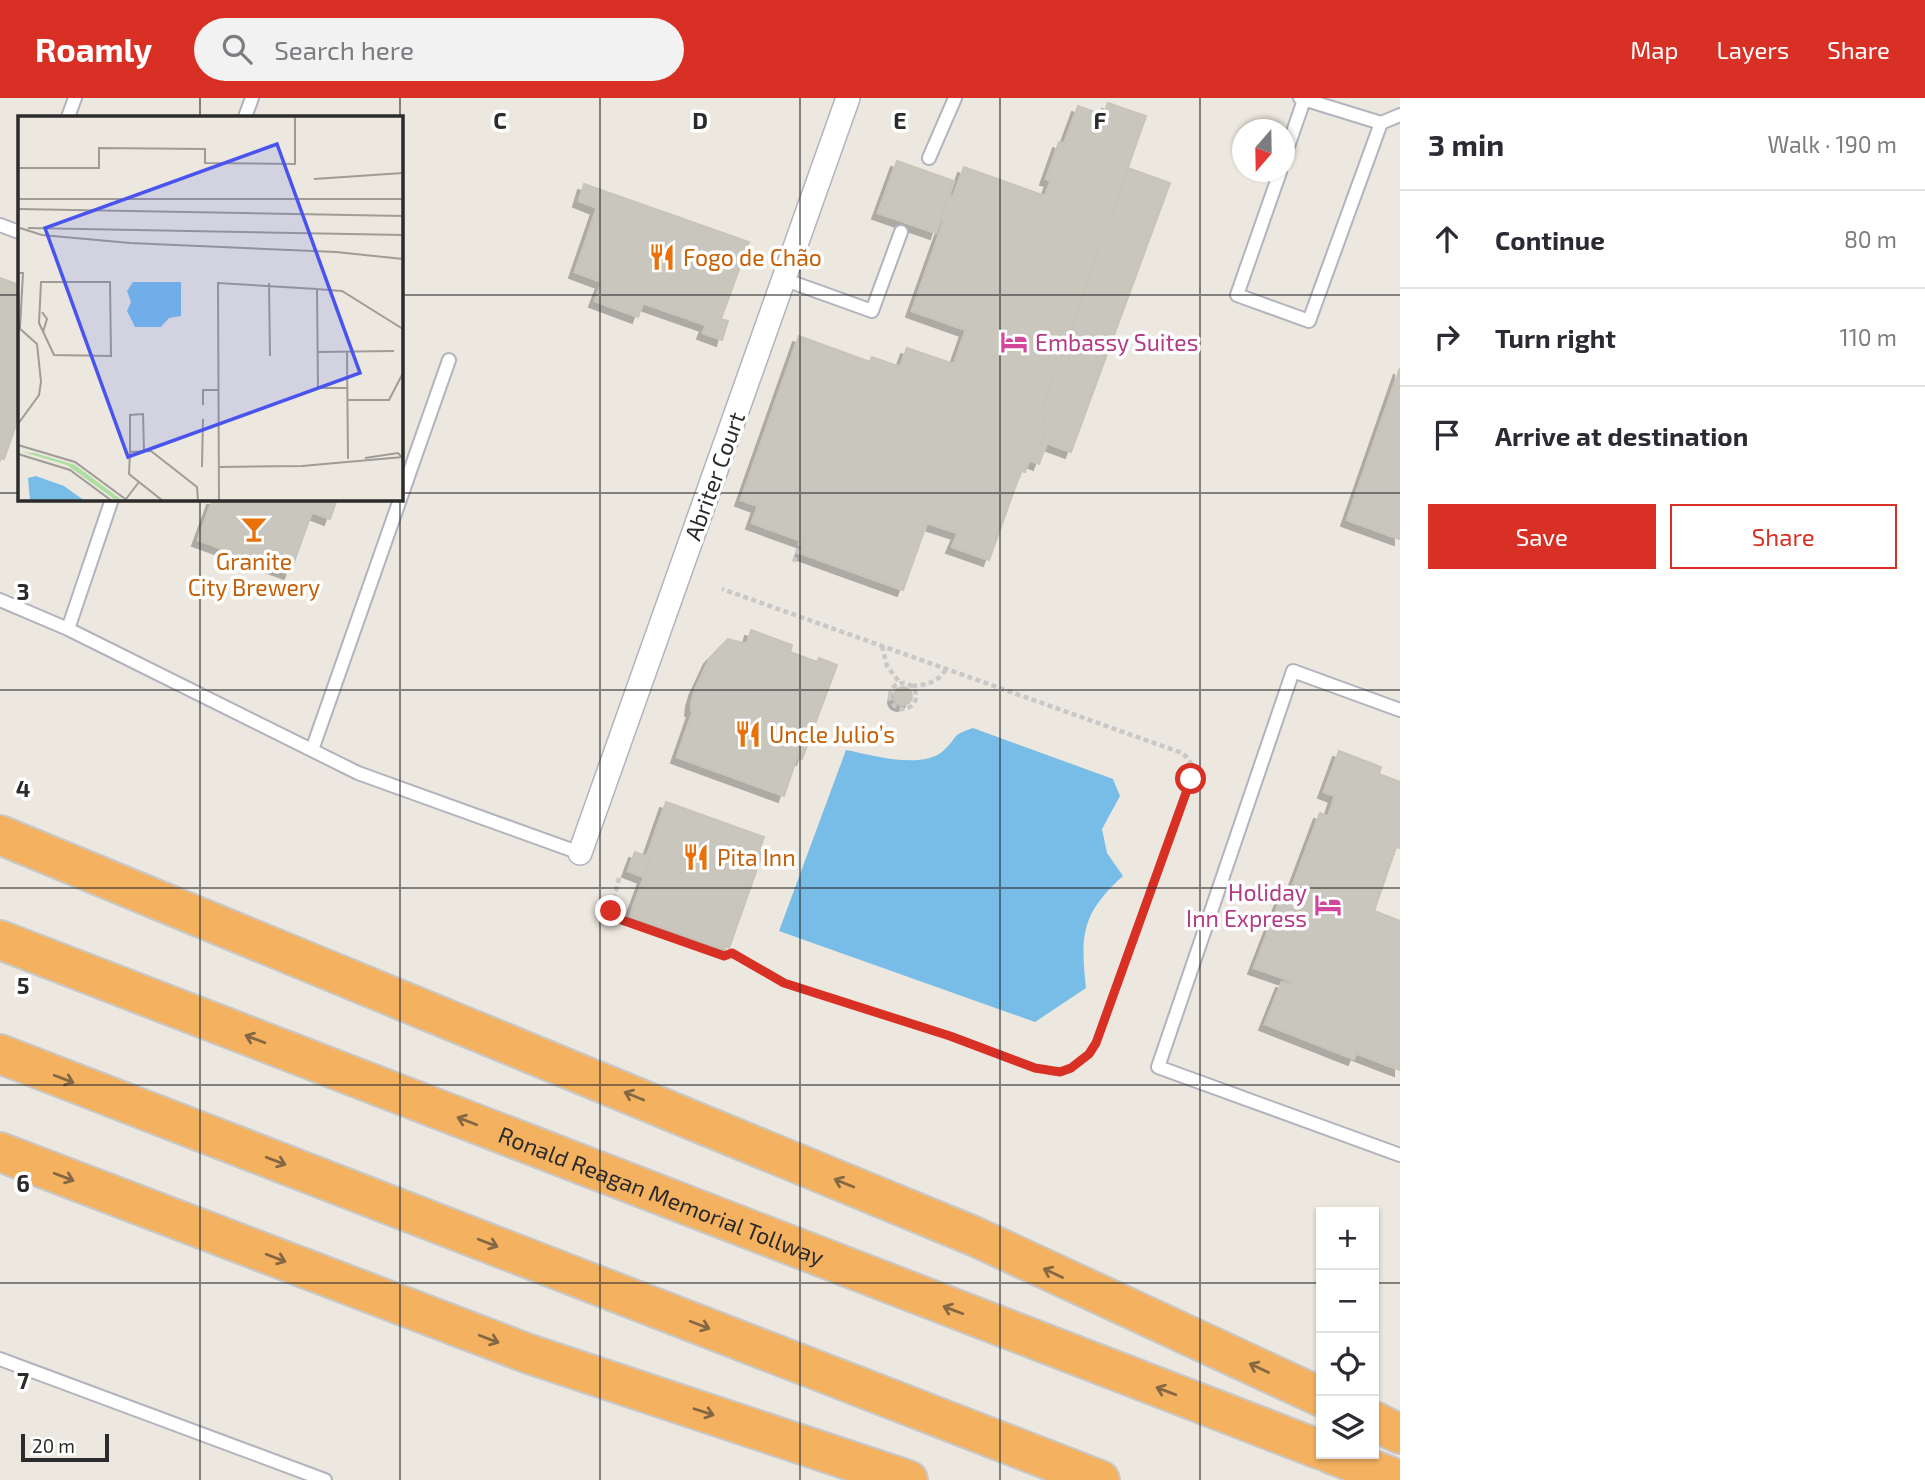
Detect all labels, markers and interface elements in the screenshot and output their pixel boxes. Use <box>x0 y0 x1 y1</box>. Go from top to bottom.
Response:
search box <box>194 18 684 81</box>
text: Roamly <box>35 29 152 69</box>
icon: search <box>218 30 256 68</box>
text: Search here <box>274 34 414 65</box>
text: Map <box>1630 35 1678 64</box>
text: Layers <box>1716 35 1789 64</box>
text: Share <box>1827 35 1890 64</box>
text: C <box>493 106 507 134</box>
text: D <box>692 106 708 134</box>
text: E <box>893 106 907 134</box>
text: F <box>1094 106 1107 134</box>
inset map <box>18 116 402 500</box>
north arrow <box>1232 119 1295 182</box>
text: 3 min <box>1428 126 1504 162</box>
text: Walk · 190 m <box>1767 130 1897 158</box>
icon: ahead <box>1428 220 1466 258</box>
text: Continue <box>1495 224 1605 255</box>
text: 80 m <box>1844 225 1897 253</box>
restaurant icon: Fogo de Chão <box>647 242 677 272</box>
place label: Fogo de Chão <box>683 243 822 271</box>
icon: right <box>1428 318 1466 356</box>
text: Turn right <box>1495 322 1616 353</box>
text: 110 m <box>1840 323 1897 351</box>
hotel icon: Embassy Suites <box>999 327 1029 357</box>
place label: Embassy Suites <box>1035 328 1198 356</box>
street label: Abriter Court <box>678 408 750 544</box>
icon: arrive <box>1428 416 1466 454</box>
text: Arrive at destination <box>1495 420 1748 451</box>
button: Save <box>1428 504 1656 569</box>
button: Share <box>1670 504 1897 569</box>
bar icon: Granite City Brewery <box>239 514 269 544</box>
place label: Granite City Brewery <box>188 547 320 601</box>
text: 3 <box>16 577 30 605</box>
restaurant icon: Uncle Julio’s <box>733 719 763 749</box>
place label: Uncle Julio’s <box>769 720 895 748</box>
route start <box>1175 763 1206 794</box>
text: 4 <box>16 774 30 802</box>
restaurant icon: Pita Inn <box>681 842 711 872</box>
place label: Pita Inn <box>717 843 796 871</box>
place label: Holiday Inn Express <box>1186 878 1307 932</box>
hotel icon: Holiday Inn Express <box>1313 890 1343 920</box>
route end <box>595 895 626 926</box>
text: 5 <box>17 971 29 999</box>
one-way arrow <box>245 1031 267 1044</box>
one-way arrow <box>52 1073 74 1086</box>
one-way arrow <box>623 1089 645 1102</box>
one-way arrow <box>457 1114 479 1126</box>
street label: Ronald Reagan Memorial Tollway <box>495 1120 828 1271</box>
one-way arrow <box>264 1155 286 1168</box>
text: 6 <box>16 1169 30 1197</box>
one-way arrow <box>52 1172 74 1184</box>
one-way arrow <box>834 1175 855 1188</box>
map controls <box>1316 1207 1379 1459</box>
button: + <box>1316 1207 1379 1270</box>
one-way arrow <box>477 1237 498 1250</box>
one-way arrow <box>265 1252 287 1265</box>
one-way arrow <box>1043 1265 1064 1279</box>
button: − <box>1316 1270 1379 1333</box>
one-way arrow <box>943 1302 965 1315</box>
one-way arrow <box>689 1320 710 1333</box>
one-way arrow <box>478 1333 499 1346</box>
button: locate <box>1316 1333 1379 1396</box>
one-way arrow <box>1249 1361 1270 1375</box>
text: 7 <box>17 1366 29 1394</box>
one-way arrow <box>1155 1384 1177 1396</box>
button: layers <box>1316 1396 1379 1459</box>
one-way arrow <box>693 1407 715 1419</box>
scale bar <box>21 1431 108 1463</box>
text: 20 m <box>32 1434 75 1457</box>

